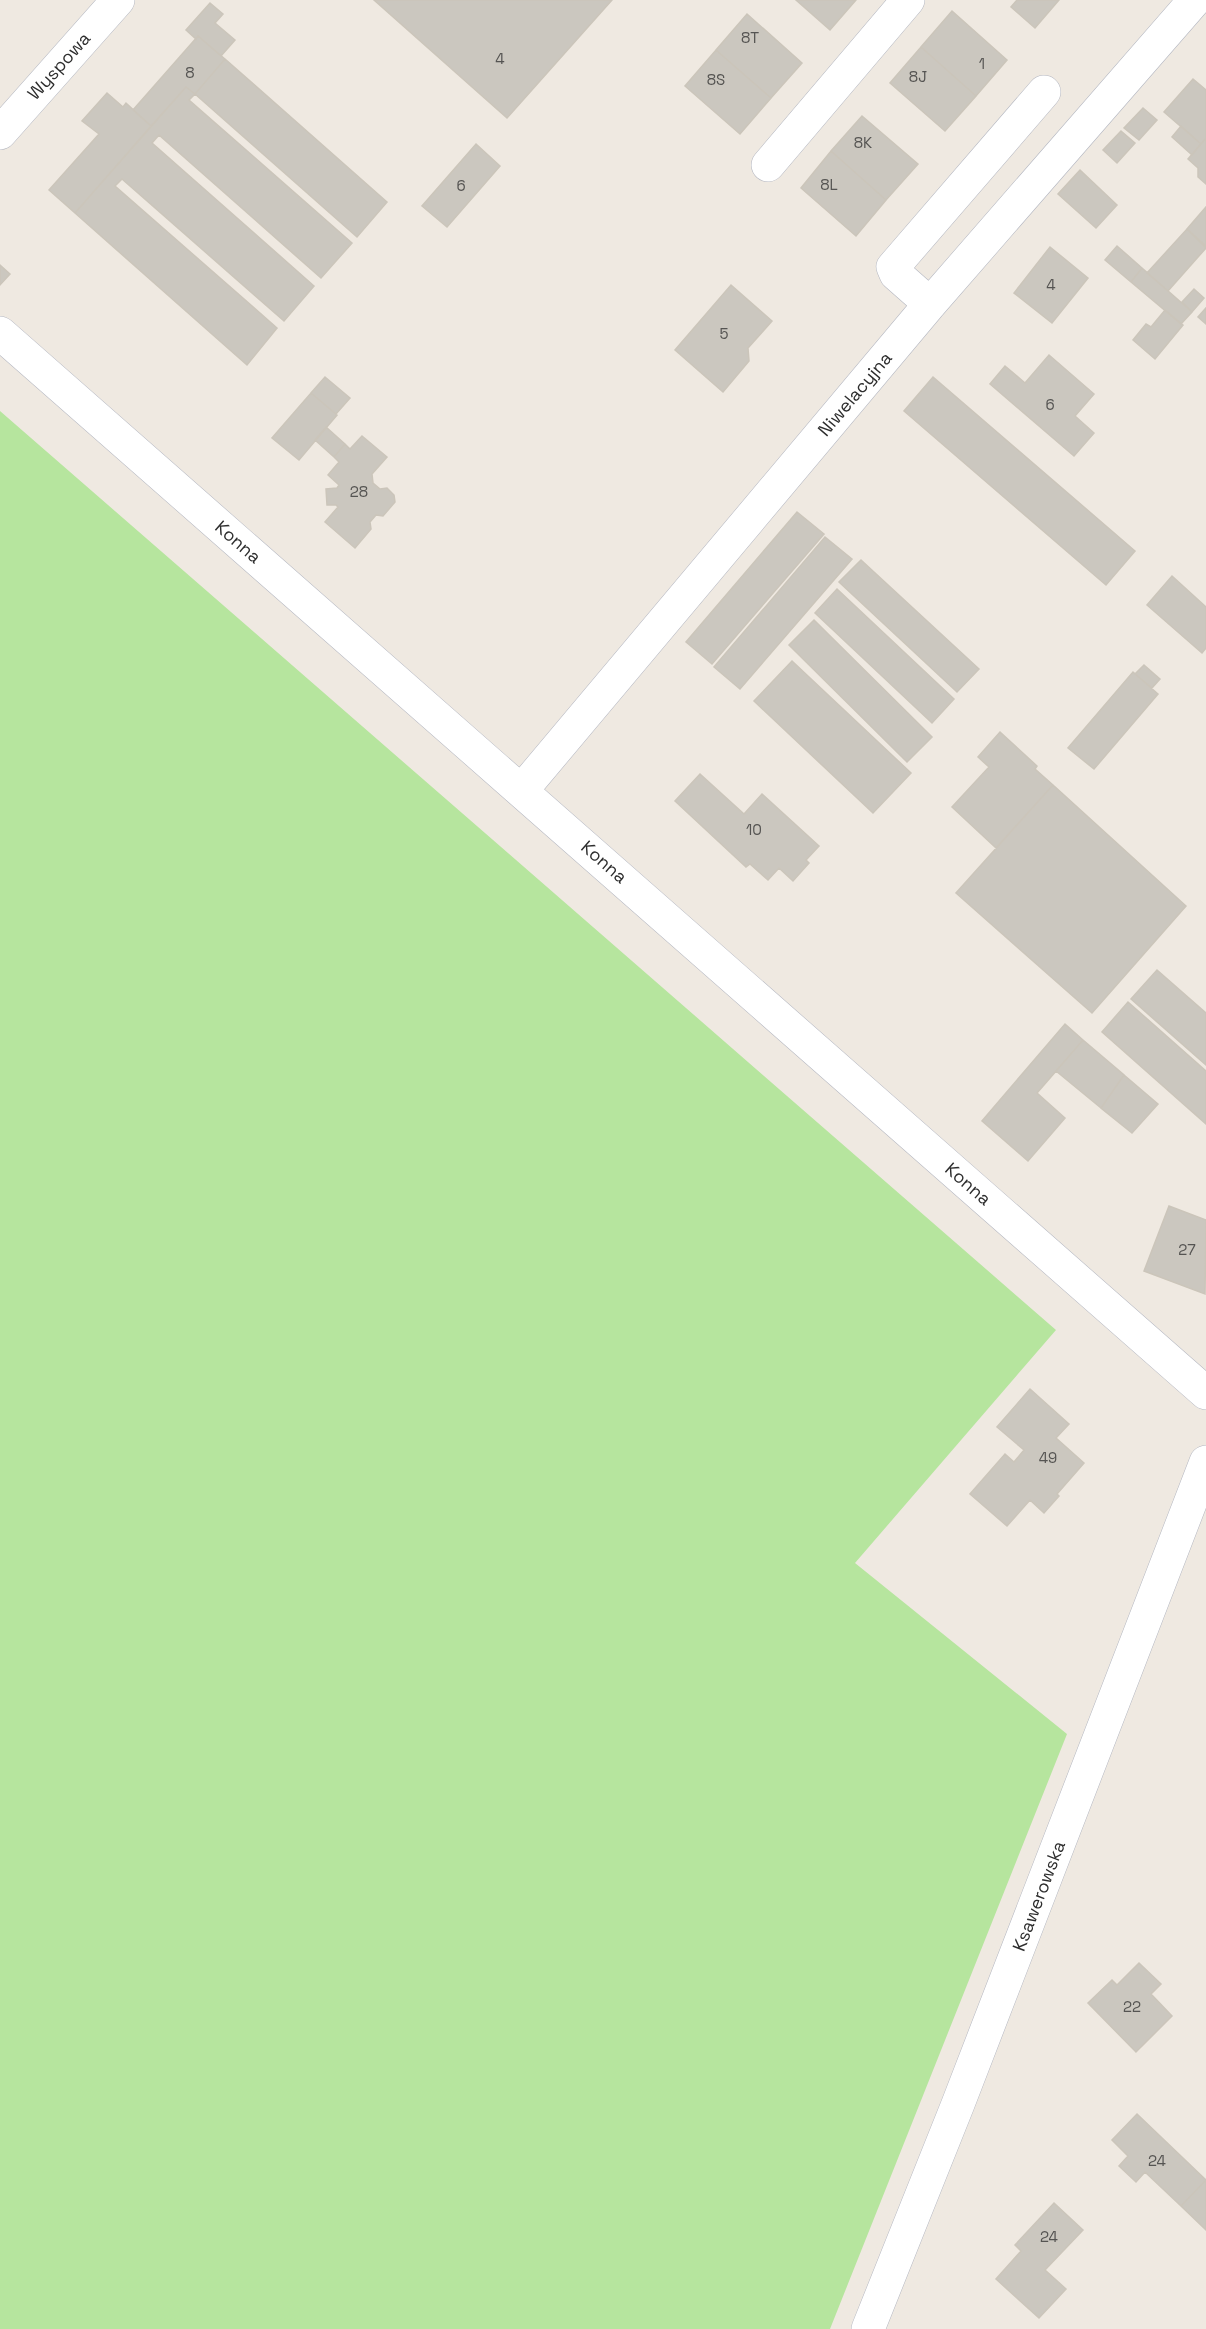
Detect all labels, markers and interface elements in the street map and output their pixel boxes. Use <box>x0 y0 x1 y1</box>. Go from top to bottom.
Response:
street label: Wyspowa <box>22 27 95 104</box>
house number: 8T <box>741 28 759 47</box>
house number: 4 <box>495 49 505 68</box>
house number: 1 <box>979 54 985 73</box>
house number: 8 <box>185 63 195 82</box>
house number: 8J <box>909 67 927 86</box>
house number: 8S <box>707 70 725 89</box>
house number: 8K <box>854 133 872 152</box>
house number: 8L <box>820 175 838 194</box>
house number: 6 <box>456 176 466 195</box>
house number: 4 <box>1046 275 1056 294</box>
house number: 5 <box>720 324 729 343</box>
street label: Niwelacyjna <box>813 347 897 441</box>
house number: 6 <box>1045 395 1055 414</box>
house number: 28 <box>350 482 368 501</box>
street label: Konna <box>210 515 266 568</box>
house number: 10 <box>746 820 762 839</box>
street label: Konna <box>576 835 632 888</box>
street label: Konna <box>940 1157 996 1210</box>
house number: 27 <box>1178 1240 1196 1259</box>
house number: 49 <box>1039 1448 1057 1467</box>
street label: Ksawerowska <box>1007 1837 1070 1954</box>
house number: 22 <box>1123 1997 1141 2016</box>
house number: 24 <box>1148 2151 1166 2170</box>
house number: 24 <box>1040 2227 1058 2246</box>

